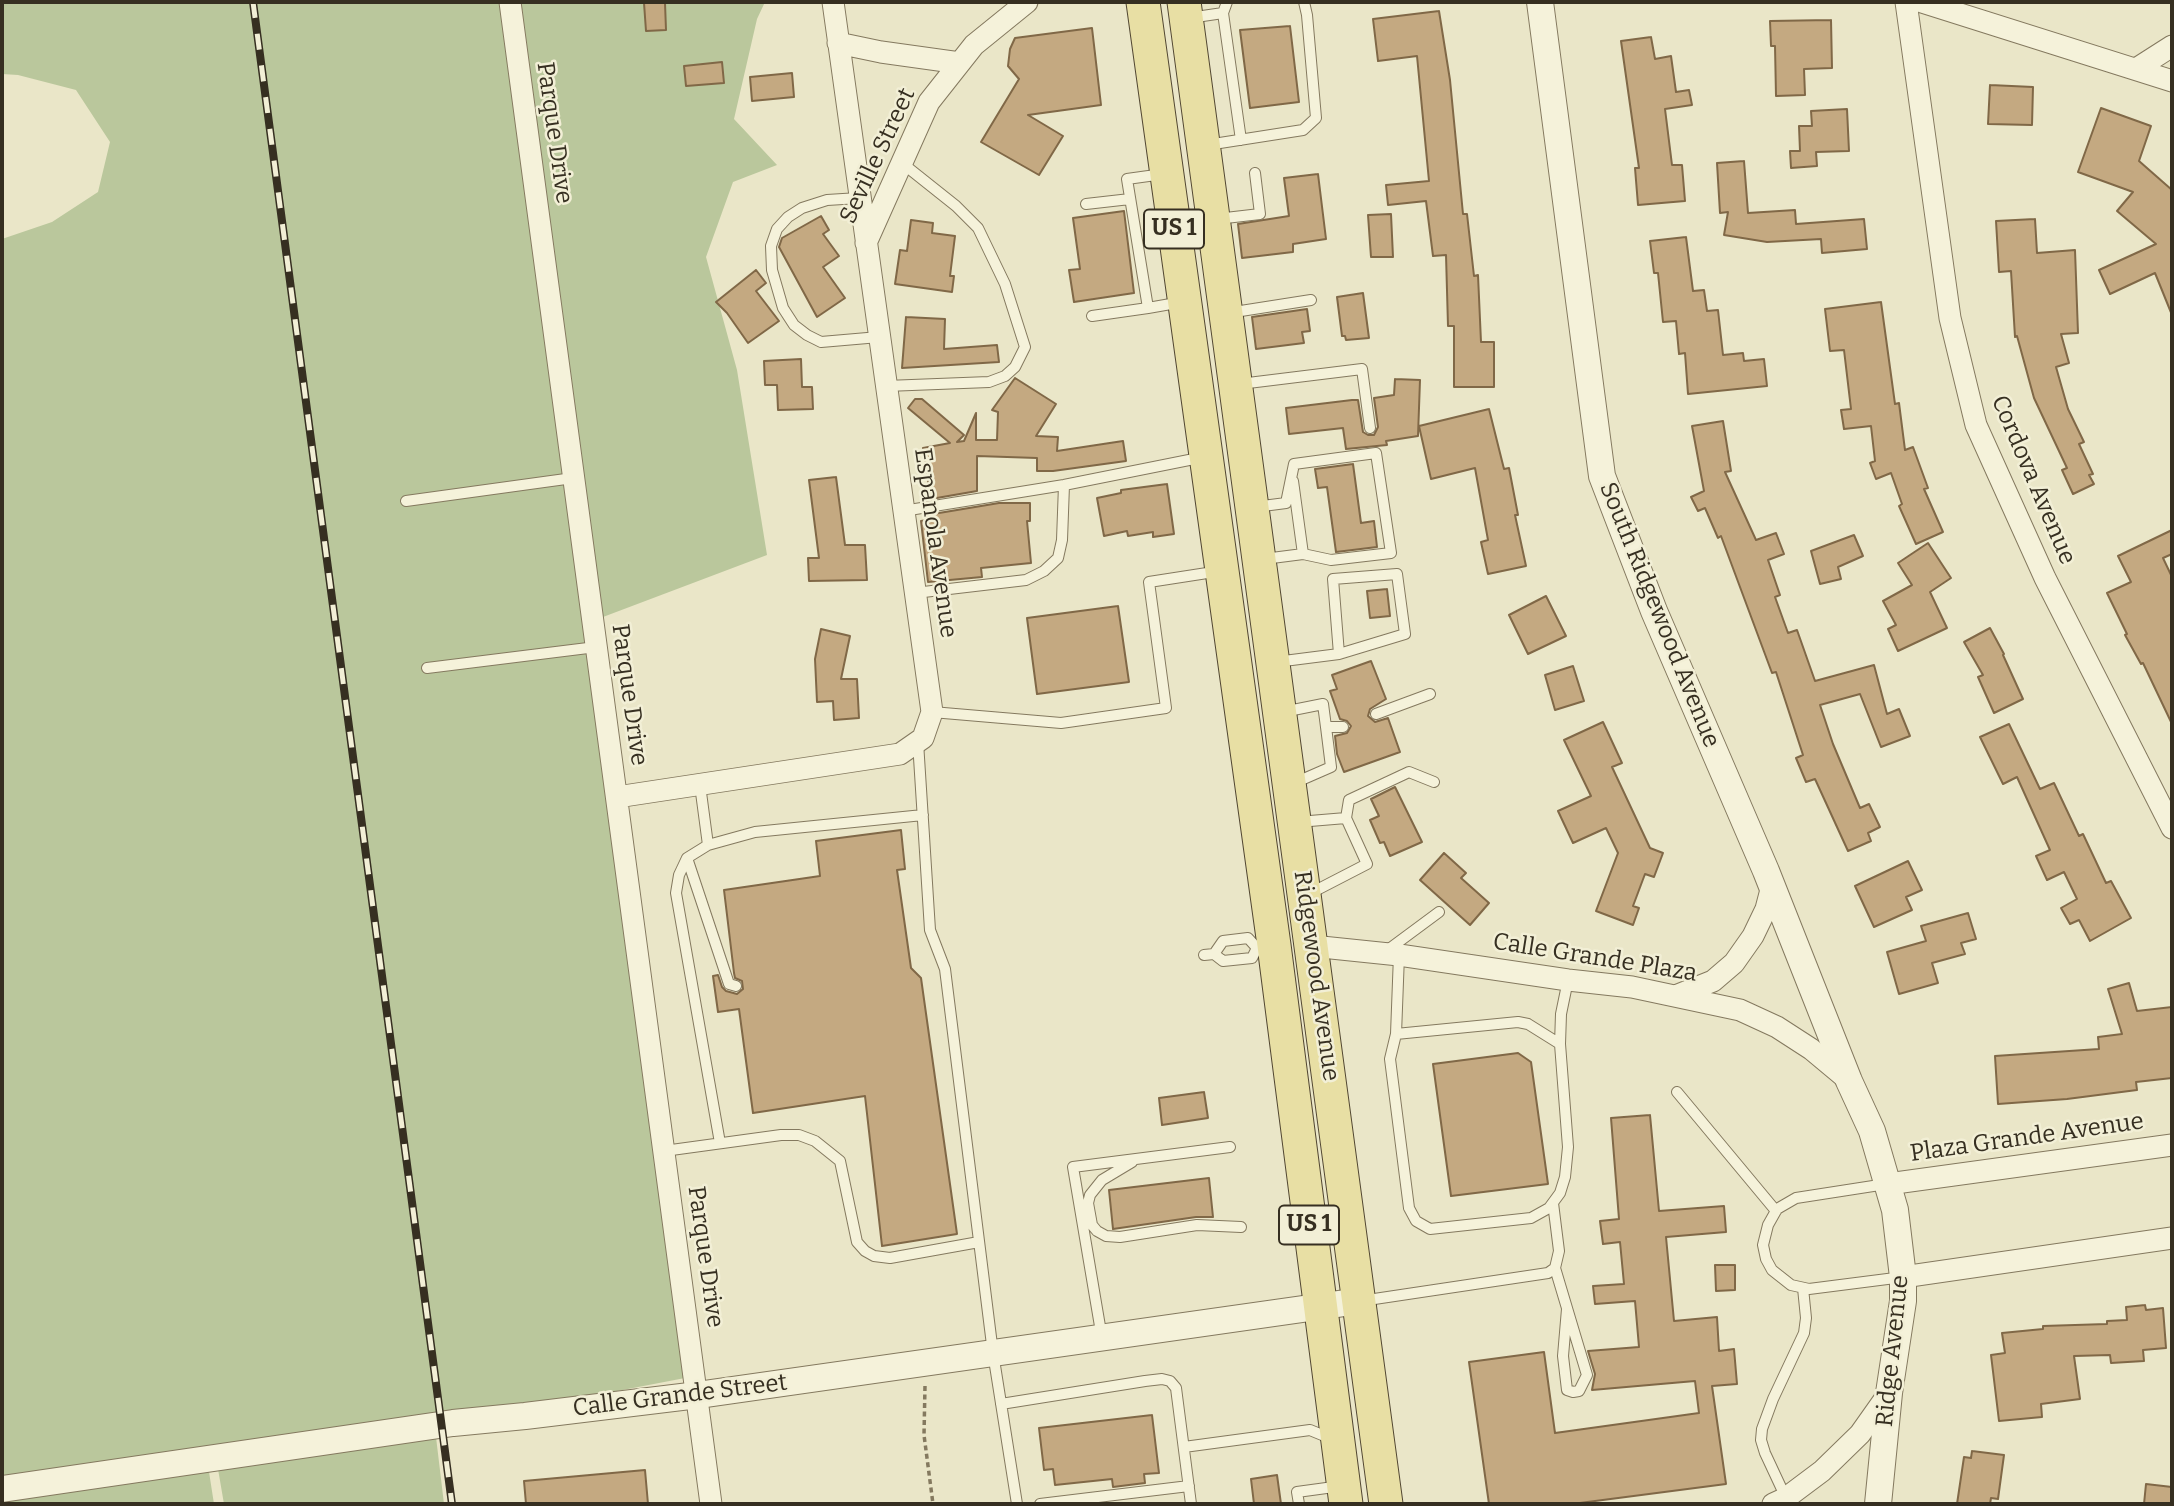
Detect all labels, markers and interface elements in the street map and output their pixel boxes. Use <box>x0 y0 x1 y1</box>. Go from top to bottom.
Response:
street label: Parque Drive <box>530 60 578 206</box>
street label: Seville Street <box>834 84 922 228</box>
road number: US 1 <box>1144 210 1204 248</box>
street label: Cordova Avenue <box>1984 391 2082 569</box>
street label: Espanola Avenue <box>907 446 963 640</box>
street label: South Ridgewood Avenue <box>1593 478 1725 752</box>
street label: Parque Drive <box>605 622 653 768</box>
street label: Ridgewood Avenue <box>1287 869 1345 1083</box>
street label: Calle Grande Plaza <box>1491 928 1699 988</box>
street label: Plaza Grande Avenue <box>1908 1107 2146 1169</box>
street label: Parque Drive <box>681 1184 729 1330</box>
road number: US 1 <box>1279 1206 1339 1244</box>
street label: Ridge Avenue <box>1871 1274 1915 1428</box>
street label: Calle Grande Street <box>571 1369 789 1423</box>

